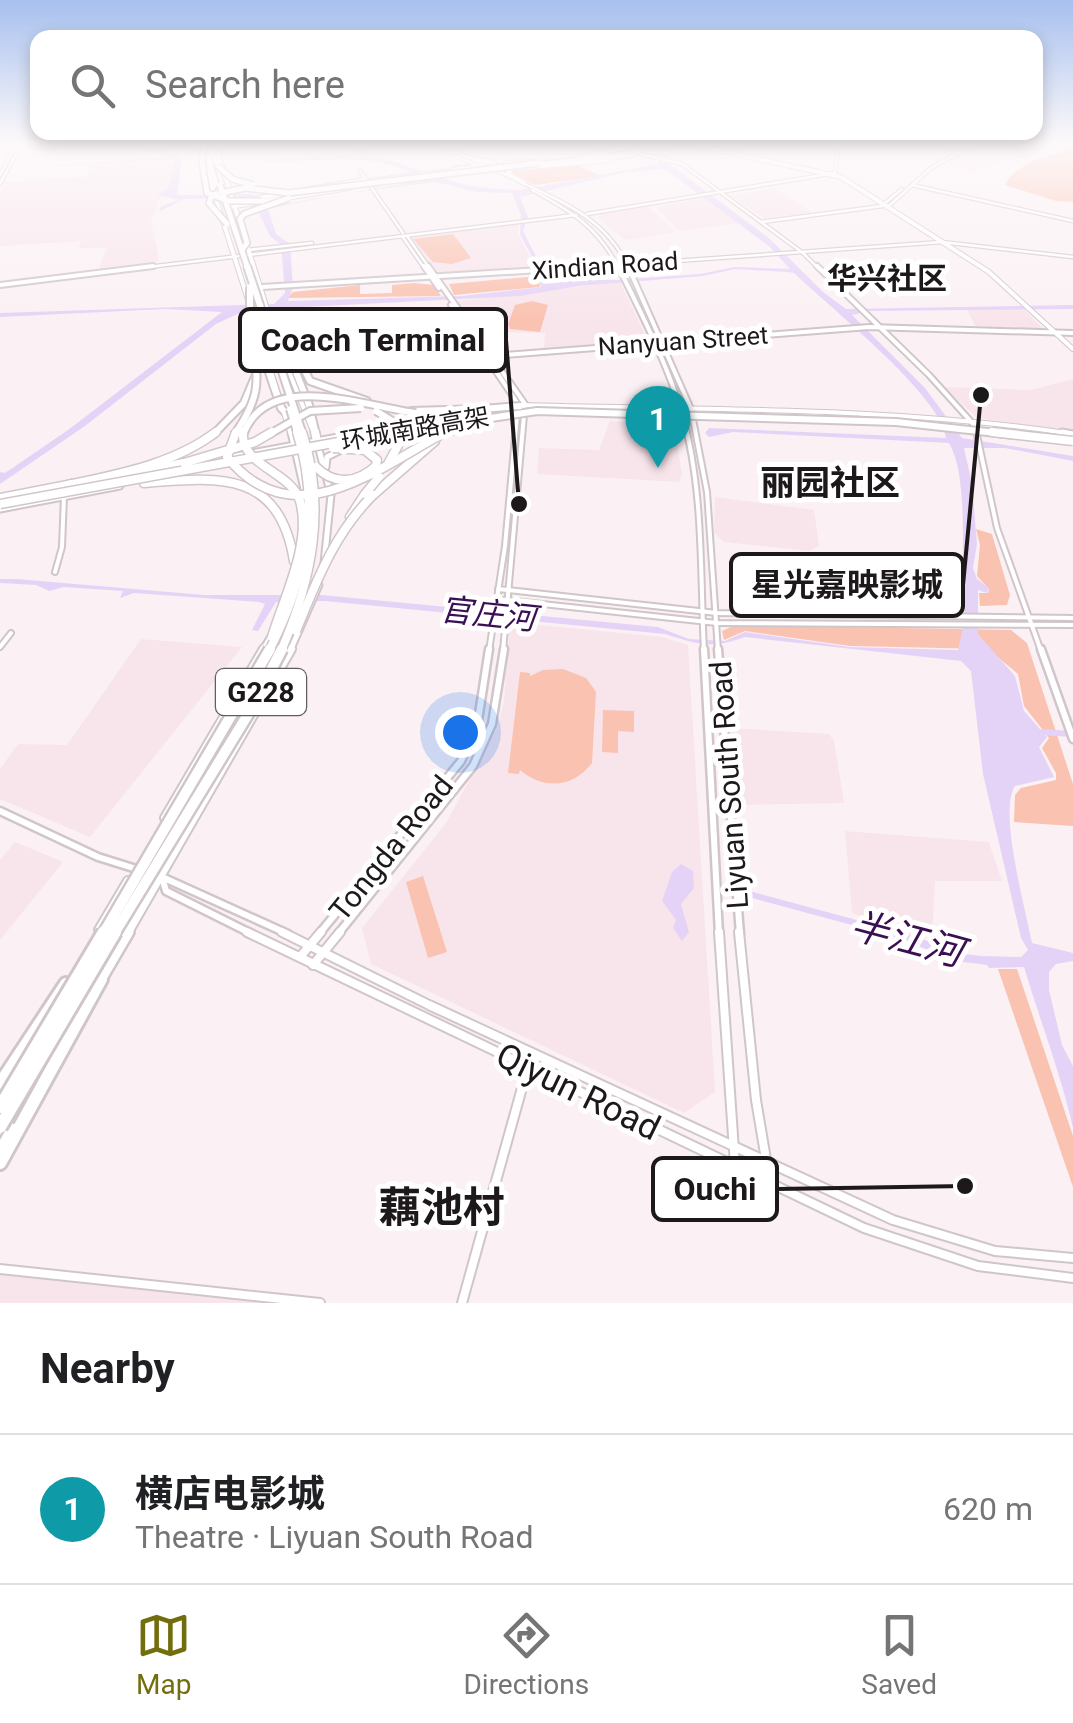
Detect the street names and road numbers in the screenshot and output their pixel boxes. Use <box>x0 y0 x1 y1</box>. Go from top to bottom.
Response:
street label: Xindian Road <box>531 246 679 286</box>
street label: Nanyuan Street <box>597 321 769 361</box>
street label: 环城南路高架 <box>339 402 491 456</box>
street label: Liyuan South Road <box>703 660 755 910</box>
road number: G228 <box>216 669 306 715</box>
street label: Tongda Road <box>322 768 460 928</box>
street label: Qiyun Road <box>490 1035 666 1149</box>

